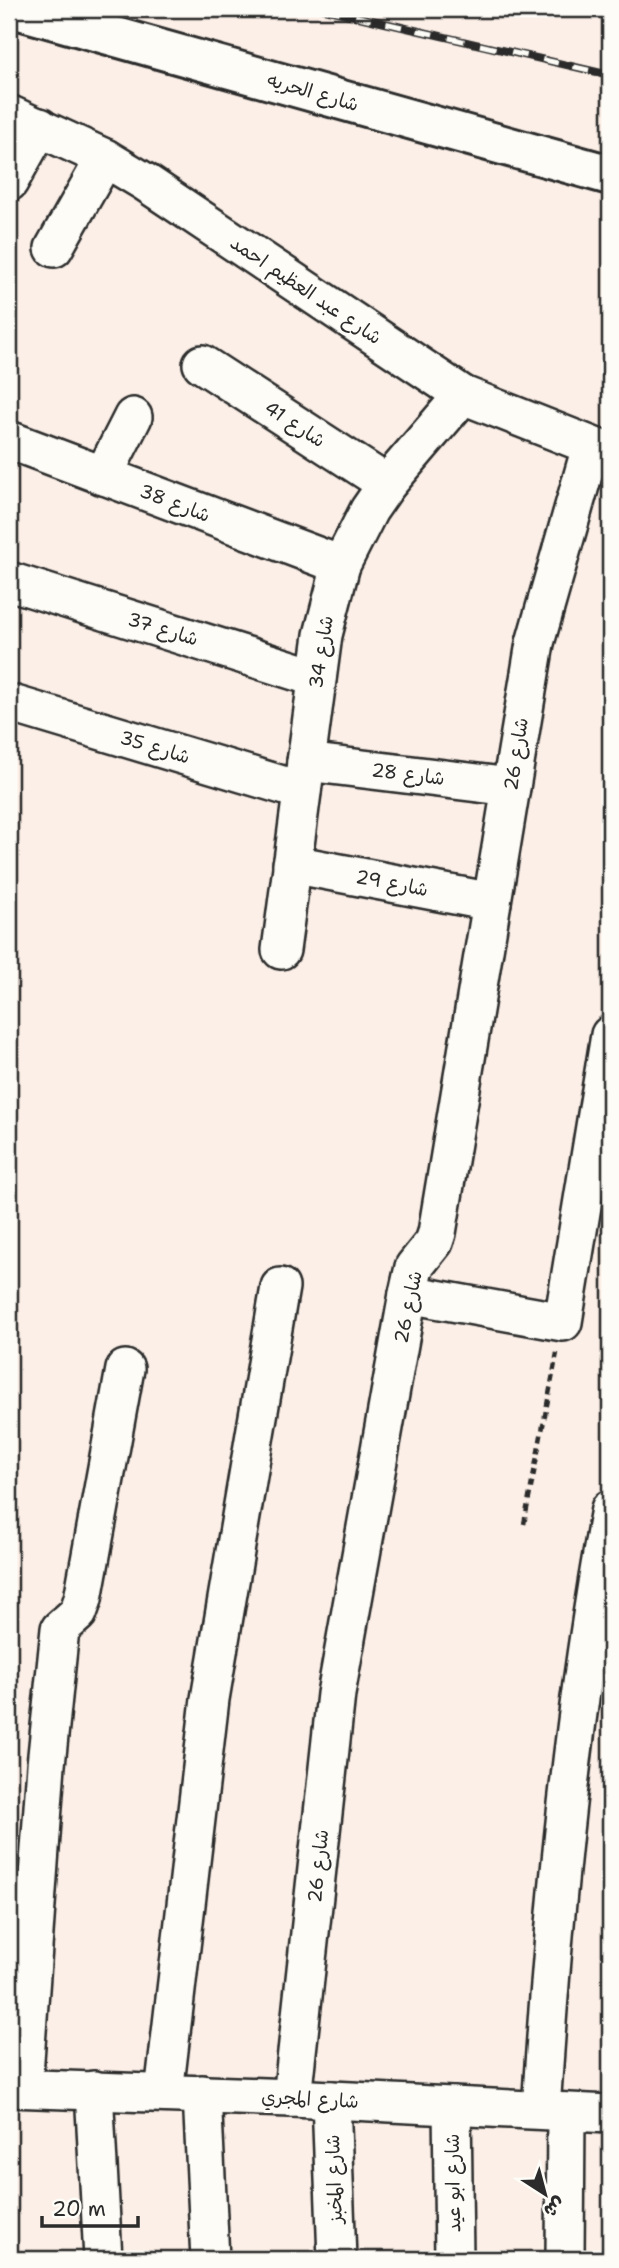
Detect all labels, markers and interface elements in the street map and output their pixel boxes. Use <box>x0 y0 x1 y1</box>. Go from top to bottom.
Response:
street label: شارع الحريه <box>264 67 362 118</box>
street label: شارع عبد العظيم احمد <box>224 230 387 352</box>
street label: شارع 41 <box>259 395 330 454</box>
street label: شارع 38 <box>136 478 214 529</box>
street label: شارع 37 <box>124 606 201 653</box>
street label: شارع 34 <box>303 614 340 690</box>
street label: شارع 26 <box>498 716 535 792</box>
street label: شارع 35 <box>117 725 193 770</box>
street label: شارع 28 <box>370 757 446 792</box>
street label: شارع 29 <box>353 864 430 903</box>
street label: شارع 26 <box>388 1269 429 1346</box>
street label: شارع 26 <box>302 1828 335 1904</box>
street label: شارع المجري <box>261 2084 359 2116</box>
street label: شارع المخبز <box>320 2134 349 2226</box>
street label: شارع ابو عيد <box>440 2134 467 2232</box>
north arrow <box>510 2160 580 2230</box>
scale bar <box>42 2184 138 2228</box>
text: ش <box>539 2191 571 2224</box>
text: 20 m <box>52 2195 106 2223</box>

